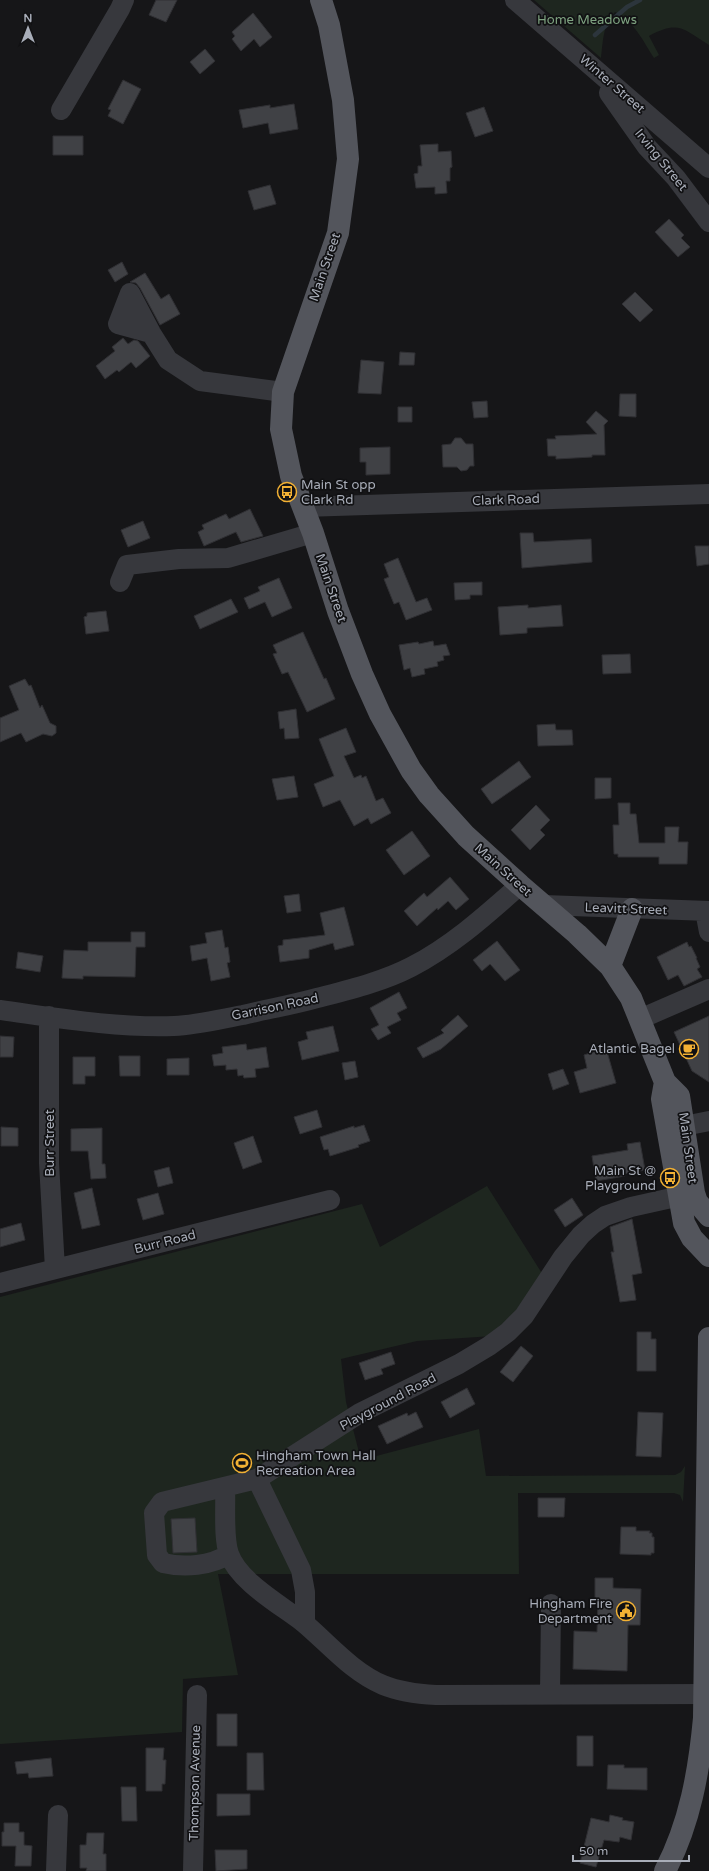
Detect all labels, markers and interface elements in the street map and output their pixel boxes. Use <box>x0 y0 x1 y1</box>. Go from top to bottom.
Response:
north arrow <box>8 8 48 48</box>
text: N <box>24 12 32 25</box>
park label: Home Meadows <box>537 12 637 28</box>
street label: Winter Street <box>576 51 648 117</box>
street label: Irving Street <box>631 126 691 194</box>
street label: Main Street <box>306 231 344 303</box>
place label: Main St opp Clark Rd <box>301 477 376 508</box>
bus stop icon: Main St opp Clark Rd <box>276 481 298 503</box>
street label: Clark Road <box>472 491 540 509</box>
street label: Main Street <box>312 552 350 624</box>
street label: Main Street <box>471 840 535 900</box>
street label: Leavitt Street <box>584 900 668 918</box>
street label: Garrison Road <box>230 990 320 1024</box>
cafe icon: Atlantic Bagel <box>678 1038 700 1060</box>
place label: Atlantic Bagel <box>589 1041 675 1057</box>
street label: Burr Street <box>42 1109 58 1177</box>
street label: Main Street <box>675 1111 701 1185</box>
place label: Main St @ Playground <box>585 1163 656 1194</box>
bus stop icon: Main St @ Playground <box>659 1167 681 1189</box>
street label: Burr Road <box>133 1227 197 1257</box>
street label: Playground Road <box>337 1370 439 1434</box>
place label: Hingham Town Hall Recreation Area <box>256 1448 376 1479</box>
sports icon: Hingham Town Hall Recreation Area <box>231 1452 253 1474</box>
place label: Hingham Fire Department <box>529 1596 612 1627</box>
public building icon: Hingham Fire Department <box>615 1600 637 1622</box>
street label: Thompson Avenue <box>186 1725 204 1841</box>
scale bar <box>573 1837 689 1863</box>
text: 50 m <box>579 1844 608 1858</box>

